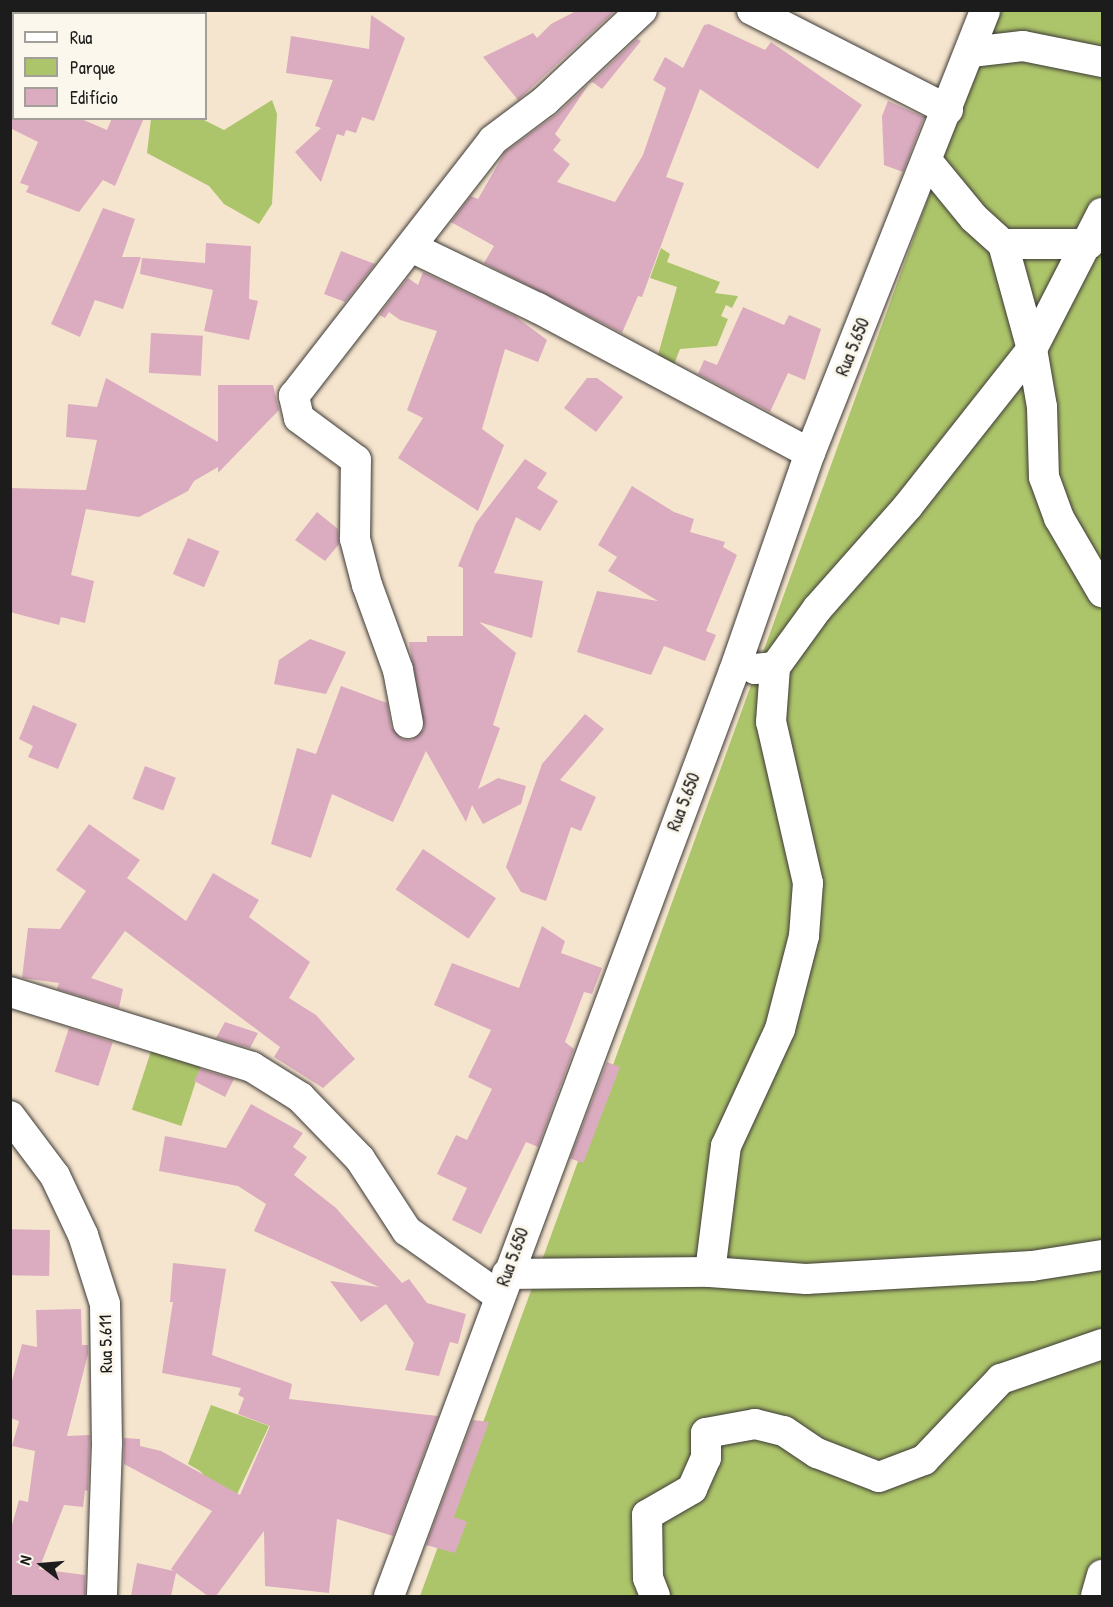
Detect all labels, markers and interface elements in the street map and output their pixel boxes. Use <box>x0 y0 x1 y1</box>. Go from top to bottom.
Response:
legend <box>12 12 207 120</box>
text: Rua <box>70 25 92 50</box>
text: Parque <box>70 55 115 80</box>
text: Edifício <box>70 85 118 110</box>
street label: Rua 5.650 <box>832 315 874 379</box>
street label: Rua 5.650 <box>663 770 705 834</box>
street label: Rua 5.650 <box>492 1225 534 1289</box>
street label: Rua 5.611 <box>95 1315 117 1373</box>
north arrow <box>12 1535 72 1595</box>
text: N <box>13 1553 36 1567</box>

